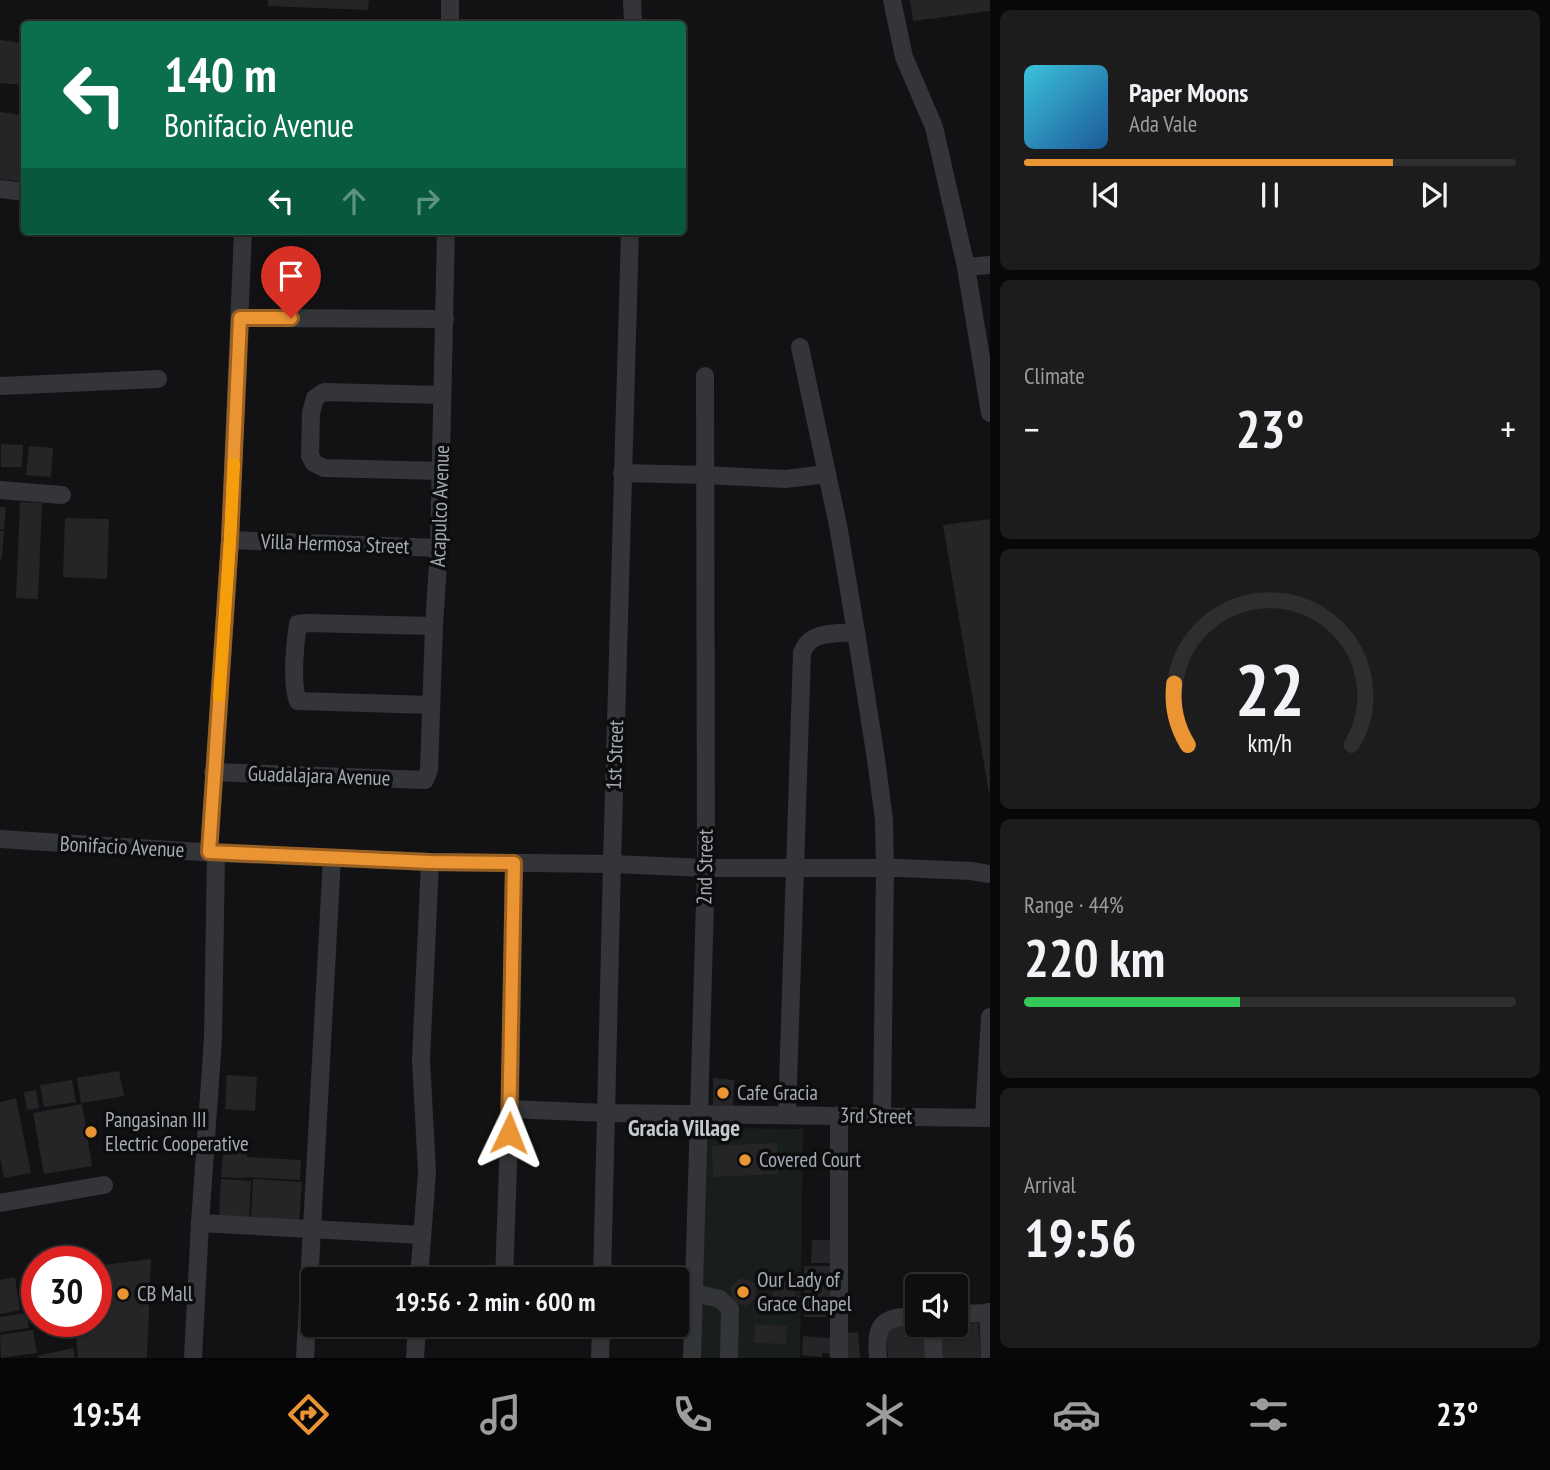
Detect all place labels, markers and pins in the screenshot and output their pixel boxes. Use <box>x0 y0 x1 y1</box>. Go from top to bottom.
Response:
pin <box>261 246 321 318</box>
place label: Cafe Gracia <box>737 1079 818 1106</box>
marker: Cafe Gracia <box>715 1085 731 1101</box>
place label: Pangasinan III Electric Cooperative <box>105 1106 249 1157</box>
marker: Pangasinan III Electric Cooperative <box>83 1124 99 1140</box>
place label: Covered Court <box>759 1146 861 1173</box>
marker: Covered Court <box>737 1152 753 1168</box>
place label: Our Lady of Grace Chapel <box>757 1266 852 1317</box>
place label: CB Mall <box>137 1280 193 1307</box>
marker: Our Lady of Grace Chapel <box>735 1284 751 1300</box>
marker: CB Mall <box>115 1286 131 1302</box>

